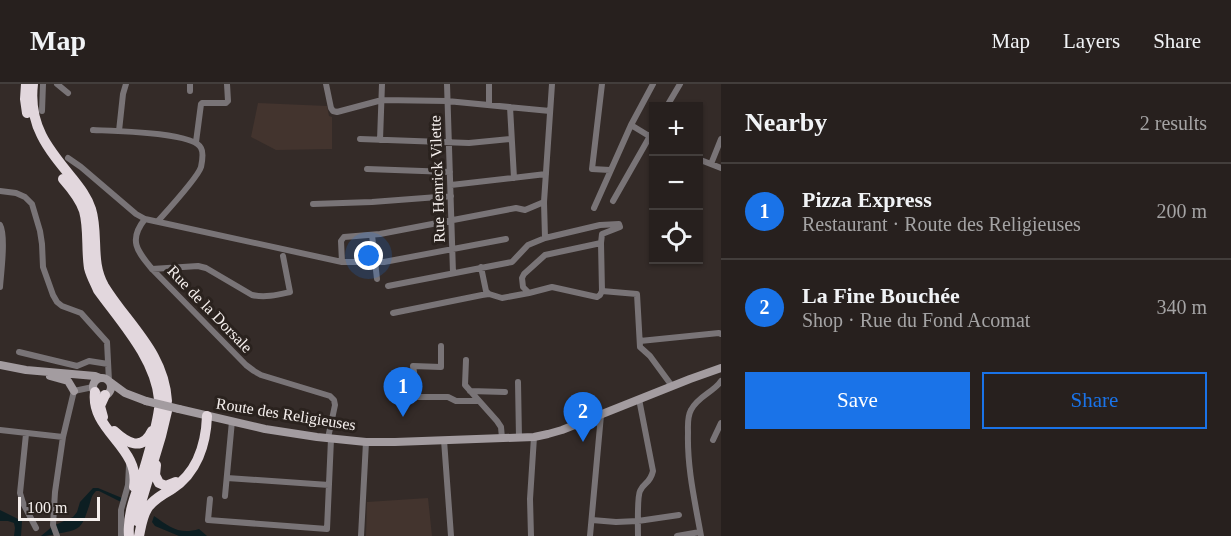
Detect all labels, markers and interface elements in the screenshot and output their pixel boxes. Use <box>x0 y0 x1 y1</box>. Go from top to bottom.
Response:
text: Map <box>30 25 86 56</box>
text: Map <box>992 29 1030 53</box>
text: Layers <box>1063 29 1120 53</box>
text: Share <box>1153 29 1201 53</box>
map controls <box>649 102 703 264</box>
button: + <box>649 102 703 156</box>
text: Nearby <box>745 108 827 137</box>
text: 2 results <box>1140 112 1207 134</box>
street label: Rue Henrick Vilette <box>426 115 448 243</box>
button: − <box>649 156 703 210</box>
text: Pizza Express <box>802 187 932 212</box>
text: 1 <box>760 200 770 222</box>
text: 200 m <box>1156 200 1207 222</box>
button: locate <box>649 210 703 264</box>
text: Restaurant · Route des Religieuses <box>802 213 1081 235</box>
your location <box>354 241 383 270</box>
street label: Rue de la Dorsale <box>164 262 256 356</box>
text: La Fine Bouchée <box>802 283 960 308</box>
text: 2 <box>760 296 770 318</box>
text: 340 m <box>1156 296 1207 318</box>
text: Shop · Rue du Fond Acomat <box>802 309 1030 331</box>
pin: 1 <box>384 368 422 417</box>
button: Save <box>745 372 970 429</box>
button: Share <box>982 372 1207 429</box>
pin: 2 <box>564 392 602 442</box>
street label: Route des Religieuses <box>215 395 357 434</box>
scale bar <box>18 494 100 522</box>
text: 100 m <box>27 499 67 516</box>

